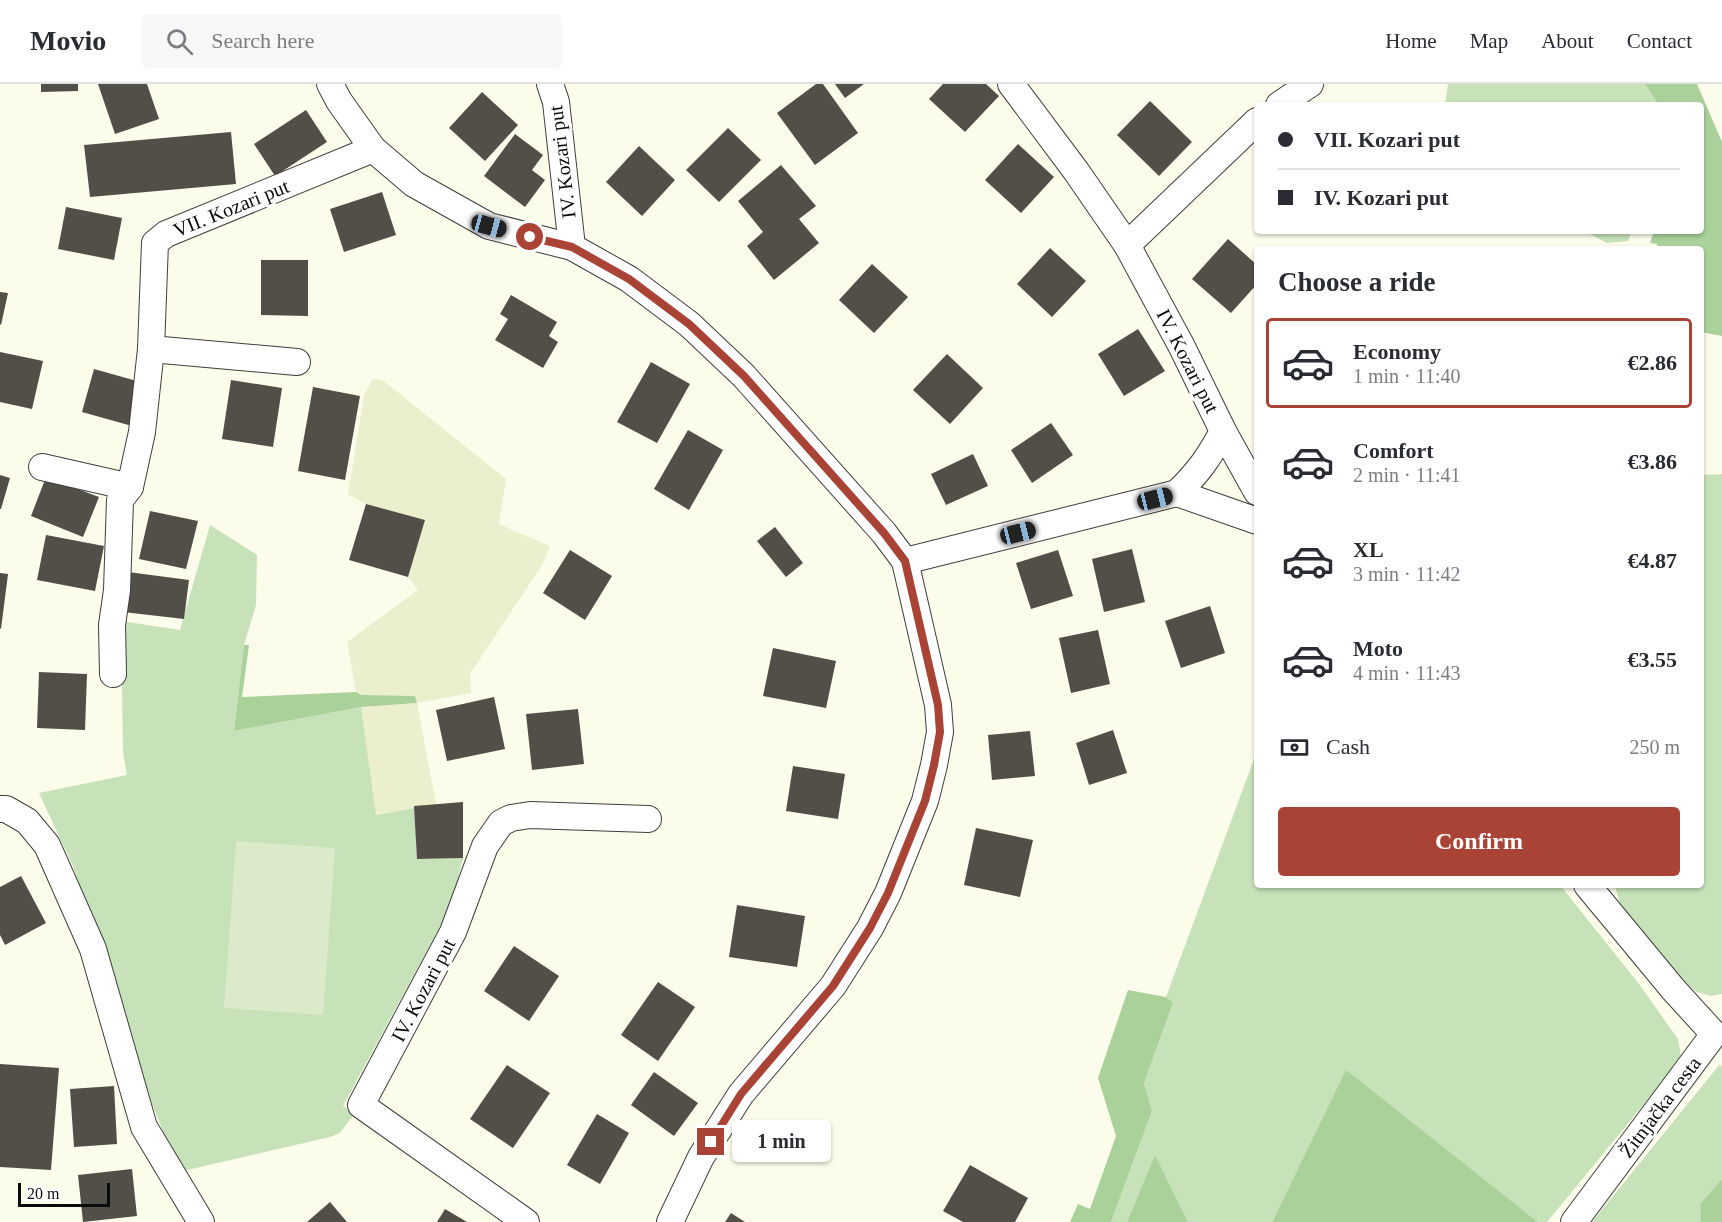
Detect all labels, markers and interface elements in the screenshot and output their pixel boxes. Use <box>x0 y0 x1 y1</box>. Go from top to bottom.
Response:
search box <box>142 14 562 68</box>
text: Movio <box>30 25 106 56</box>
icon: search <box>163 25 196 58</box>
text: Search here <box>211 28 314 53</box>
text: Home <box>1385 29 1437 53</box>
text: Map <box>1470 29 1508 53</box>
text: About <box>1541 29 1594 53</box>
text: Contact <box>1627 29 1692 53</box>
street label: IV. Kozari put <box>544 104 581 220</box>
text: VII. Kozari put <box>1314 127 1460 152</box>
street label: VII. Kozari put <box>170 175 293 242</box>
text: IV. Kozari put <box>1314 185 1449 210</box>
car <box>469 213 509 239</box>
route start <box>516 223 543 250</box>
text: Choose a ride <box>1278 267 1436 297</box>
street label: IV. Kozari put <box>1152 305 1224 417</box>
icon: car <box>1281 336 1335 390</box>
text: Economy <box>1353 339 1441 364</box>
text: €2.86 <box>1628 350 1677 375</box>
text: 1 min · 11:40 <box>1353 365 1461 387</box>
icon: car <box>1281 435 1335 489</box>
text: Comfort <box>1353 438 1434 463</box>
text: €3.86 <box>1628 449 1677 474</box>
text: 2 min · 11:41 <box>1353 464 1461 486</box>
car <box>1135 486 1175 512</box>
car <box>998 520 1038 546</box>
icon: car <box>1281 534 1335 588</box>
text: XL <box>1353 537 1384 562</box>
text: €4.87 <box>1628 548 1677 573</box>
text: 3 min · 11:42 <box>1353 563 1461 585</box>
icon: car <box>1281 633 1335 687</box>
text: Moto <box>1353 636 1403 661</box>
text: €3.55 <box>1628 647 1677 672</box>
text: 4 min · 11:43 <box>1353 662 1461 684</box>
icon: cash <box>1278 731 1311 764</box>
text: Cash <box>1326 734 1370 759</box>
text: 250 m <box>1629 736 1680 758</box>
button: Confirm <box>1278 807 1680 876</box>
street label: IV. Kozari put <box>387 934 460 1046</box>
street label: Žitnjačka cesta <box>1615 1052 1706 1162</box>
callout: 1 min <box>732 1121 831 1163</box>
route end <box>697 1128 724 1155</box>
text: 1 min <box>757 1130 806 1152</box>
scale bar <box>18 1180 110 1208</box>
text: 20 m <box>27 1185 59 1202</box>

